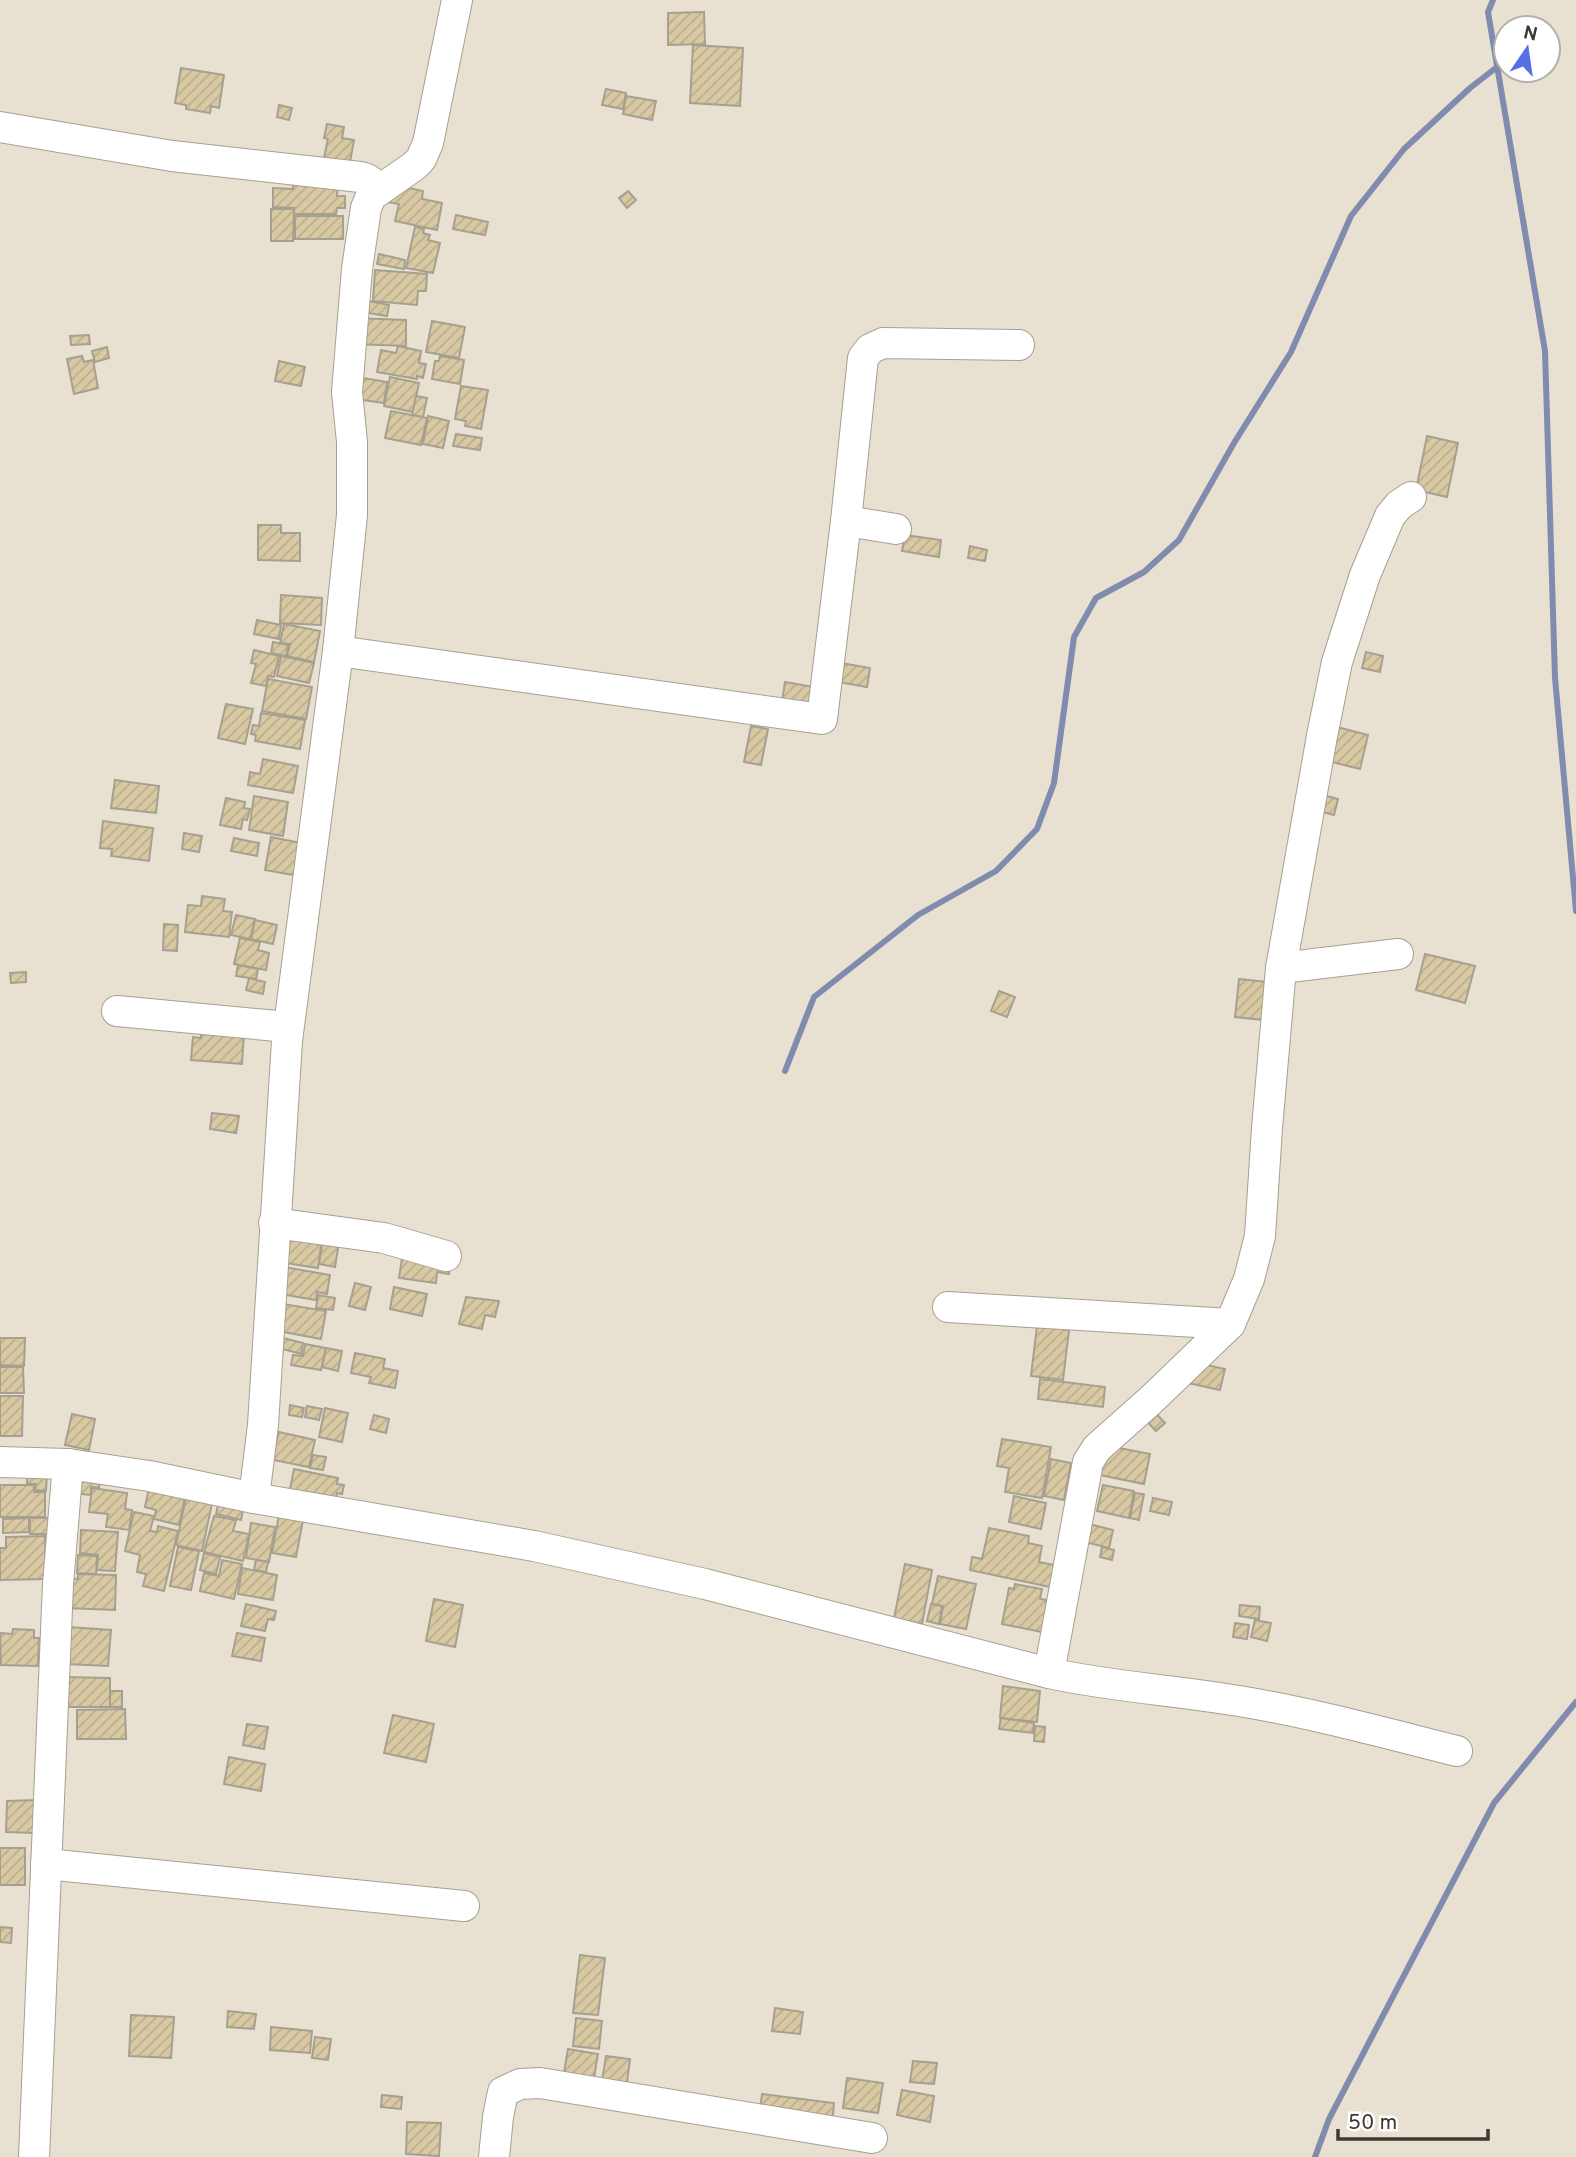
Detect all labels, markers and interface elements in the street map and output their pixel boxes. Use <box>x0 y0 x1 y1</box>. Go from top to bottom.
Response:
north arrow <box>1492 14 1562 84</box>
text: N <box>1521 21 1540 48</box>
scale bar <box>1338 2098 1488 2142</box>
text: 50 m <box>1348 2110 1397 2137</box>

